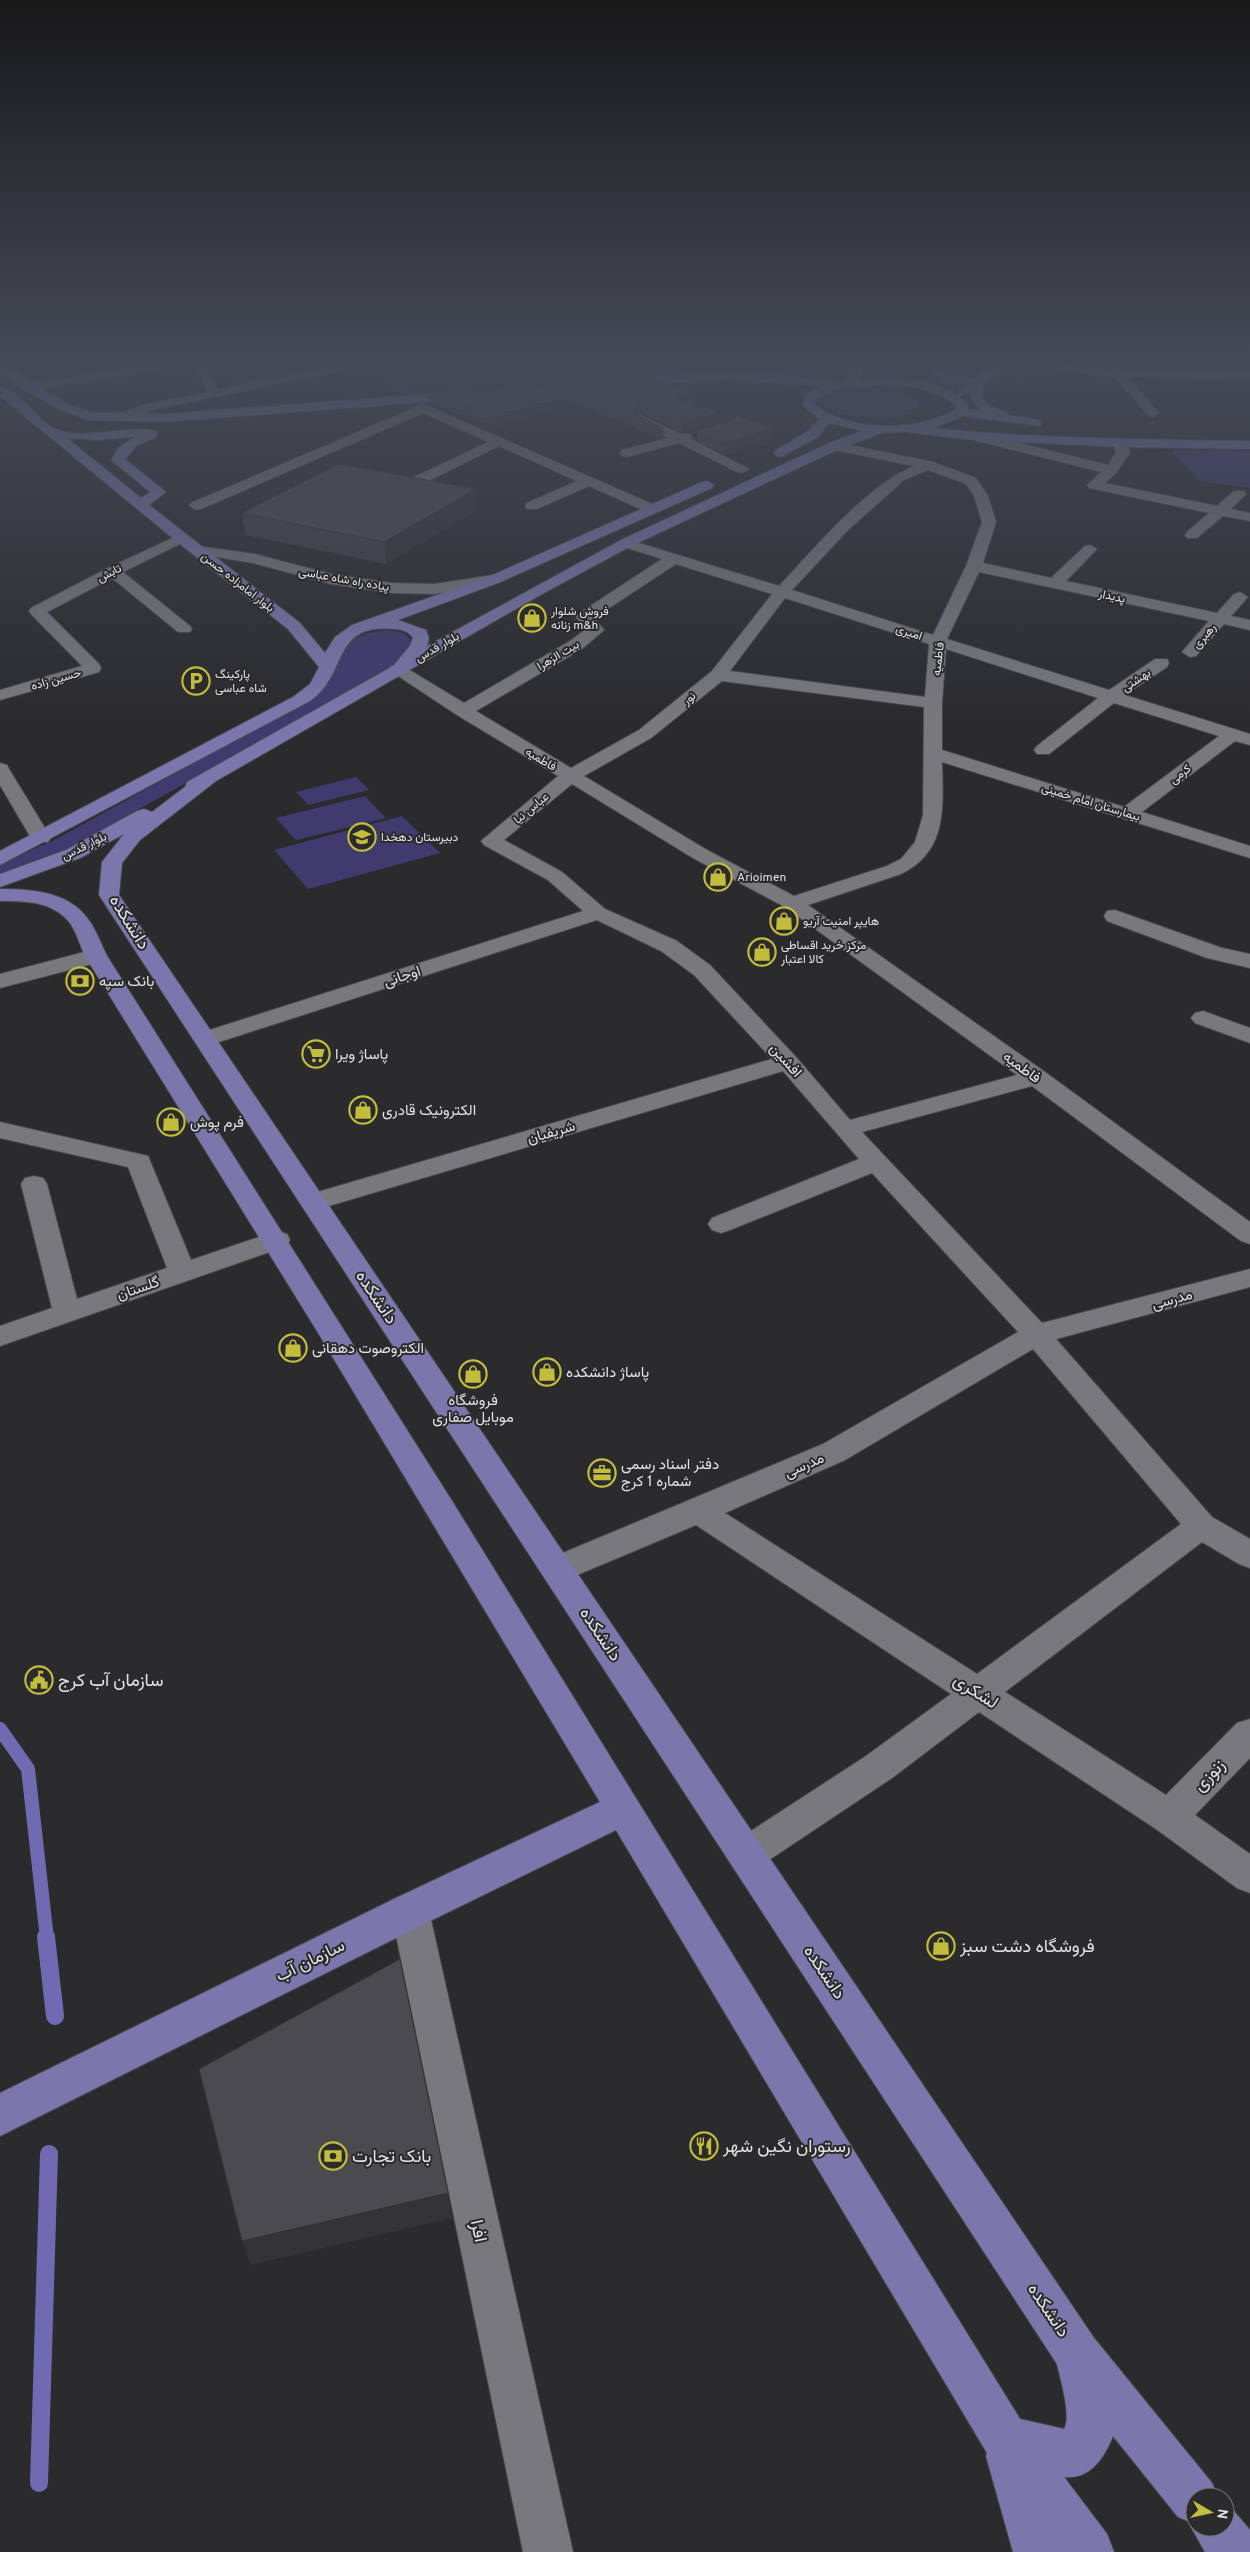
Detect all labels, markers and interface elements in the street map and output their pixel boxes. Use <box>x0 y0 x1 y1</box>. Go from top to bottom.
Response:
street label: بلوار امامزاده حسن <box>198 549 277 616</box>
street label: تابش <box>94 561 124 587</box>
street label: پیاده راه شاه عباسی <box>297 564 391 596</box>
street label: پدیدار <box>1096 586 1127 608</box>
shop icon: فروش شلوار زنانه m&h <box>517 603 547 633</box>
place label: فروش شلوار زنانه m&h <box>550 604 609 634</box>
street label: امیری <box>893 621 924 645</box>
street label: رهبری <box>1189 621 1220 653</box>
street label: بلوار قدس <box>413 629 462 667</box>
street label: بیت الزهرا <box>534 637 583 675</box>
street label: فاطمیه <box>929 641 949 677</box>
street label: حسین زاده <box>29 665 83 695</box>
street label: بهشتی <box>1119 665 1154 696</box>
parking icon: پارکینگ شاه عباسی <box>181 666 211 696</box>
place label: پارکینگ شاه عباسی <box>215 667 267 697</box>
street label: نور <box>679 689 700 710</box>
street label: فاطمیه <box>522 744 559 775</box>
street label: کرمی <box>1166 761 1195 788</box>
street label: بیمارستان امام خمینی <box>1039 780 1142 826</box>
street label: عباس نیا <box>511 789 553 828</box>
school or university icon: دبیرستان دهخدا <box>347 822 377 852</box>
street label: بلوار قدس <box>59 829 110 865</box>
place label: دبیرستان دهخدا <box>381 830 459 846</box>
shop icon: Arioimen <box>703 862 733 892</box>
place label: Arioimen <box>737 870 786 886</box>
street label: دانشکده <box>103 891 154 954</box>
shop icon: هایپر امنیت آریو <box>769 906 799 936</box>
place label: هایپر امنیت آریو <box>803 914 879 930</box>
shop icon: مرکز خرید اقساطی کالا اعتبار <box>747 937 777 967</box>
place label: مرکز خرید اقساطی کالا اعتبار <box>780 938 866 968</box>
street label: اوجانی <box>381 962 424 992</box>
bank icon: بانک سپه <box>65 966 95 996</box>
place label: بانک سپه <box>99 973 154 992</box>
supermarket icon: پاساژ ویرا <box>301 1039 331 1069</box>
street label: افشین <box>765 1040 805 1082</box>
place label: پاساژ ویرا <box>335 1046 388 1065</box>
street label: فاطمیه <box>998 1048 1044 1088</box>
shop icon: الکترونیک قادری <box>348 1095 378 1125</box>
place label: الکترونیک قادری <box>382 1102 476 1121</box>
shop icon: فرم پوش <box>156 1107 186 1137</box>
place label: فرم پوش <box>190 1114 244 1133</box>
street label: شریفیان <box>525 1117 578 1149</box>
street label: دانشکده <box>349 1266 402 1329</box>
street label: گلستان <box>115 1273 163 1306</box>
street label: مدرسی <box>1150 1286 1195 1315</box>
shop icon: الکتروصوت دهقانی <box>278 1333 308 1363</box>
place label: الکتروصوت دهقانی <box>312 1340 424 1359</box>
shop icon: پاساژ دانشکده <box>532 1357 562 1387</box>
shop icon: فروشگاه موبایل صفاری <box>458 1359 488 1389</box>
place label: پاساژ دانشکده <box>566 1364 649 1383</box>
place label: فروشگاه موبایل صفاری <box>432 1392 514 1428</box>
street label: مدرسی <box>782 1449 827 1483</box>
place label: دفتر اسناد رسمی شماره 1 کرج <box>621 1456 719 1492</box>
office icon: دفتر اسناد رسمی شماره 1 کرج <box>587 1458 617 1488</box>
street label: دانشکده <box>573 1603 626 1666</box>
public building icon: سازمان آب کرج <box>24 1665 54 1695</box>
street label: لشکری <box>948 1669 1002 1715</box>
place label: سازمان آب کرج <box>58 1670 164 1693</box>
street label: زنوزی <box>1189 1755 1231 1797</box>
shop icon: فروشگاه دشت سبز <box>926 1931 956 1961</box>
street label: سازمان آب <box>272 1935 349 1988</box>
place label: فروشگاه دشت سبز <box>959 1936 1095 1959</box>
street label: دانشکده <box>797 1941 850 2004</box>
restaurant icon: رستوران نگین شهر <box>689 2131 719 2161</box>
place label: رستوران نگین شهر <box>722 2136 851 2159</box>
bank icon: بانک تجارت <box>318 2141 348 2171</box>
place label: بانک تجارت <box>352 2146 431 2169</box>
street label: افرا <box>464 2218 491 2245</box>
street label: دانشکده <box>1021 2279 1074 2342</box>
north arrow <box>1185 2487 1235 2537</box>
text: N <box>1212 2507 1231 2520</box>

